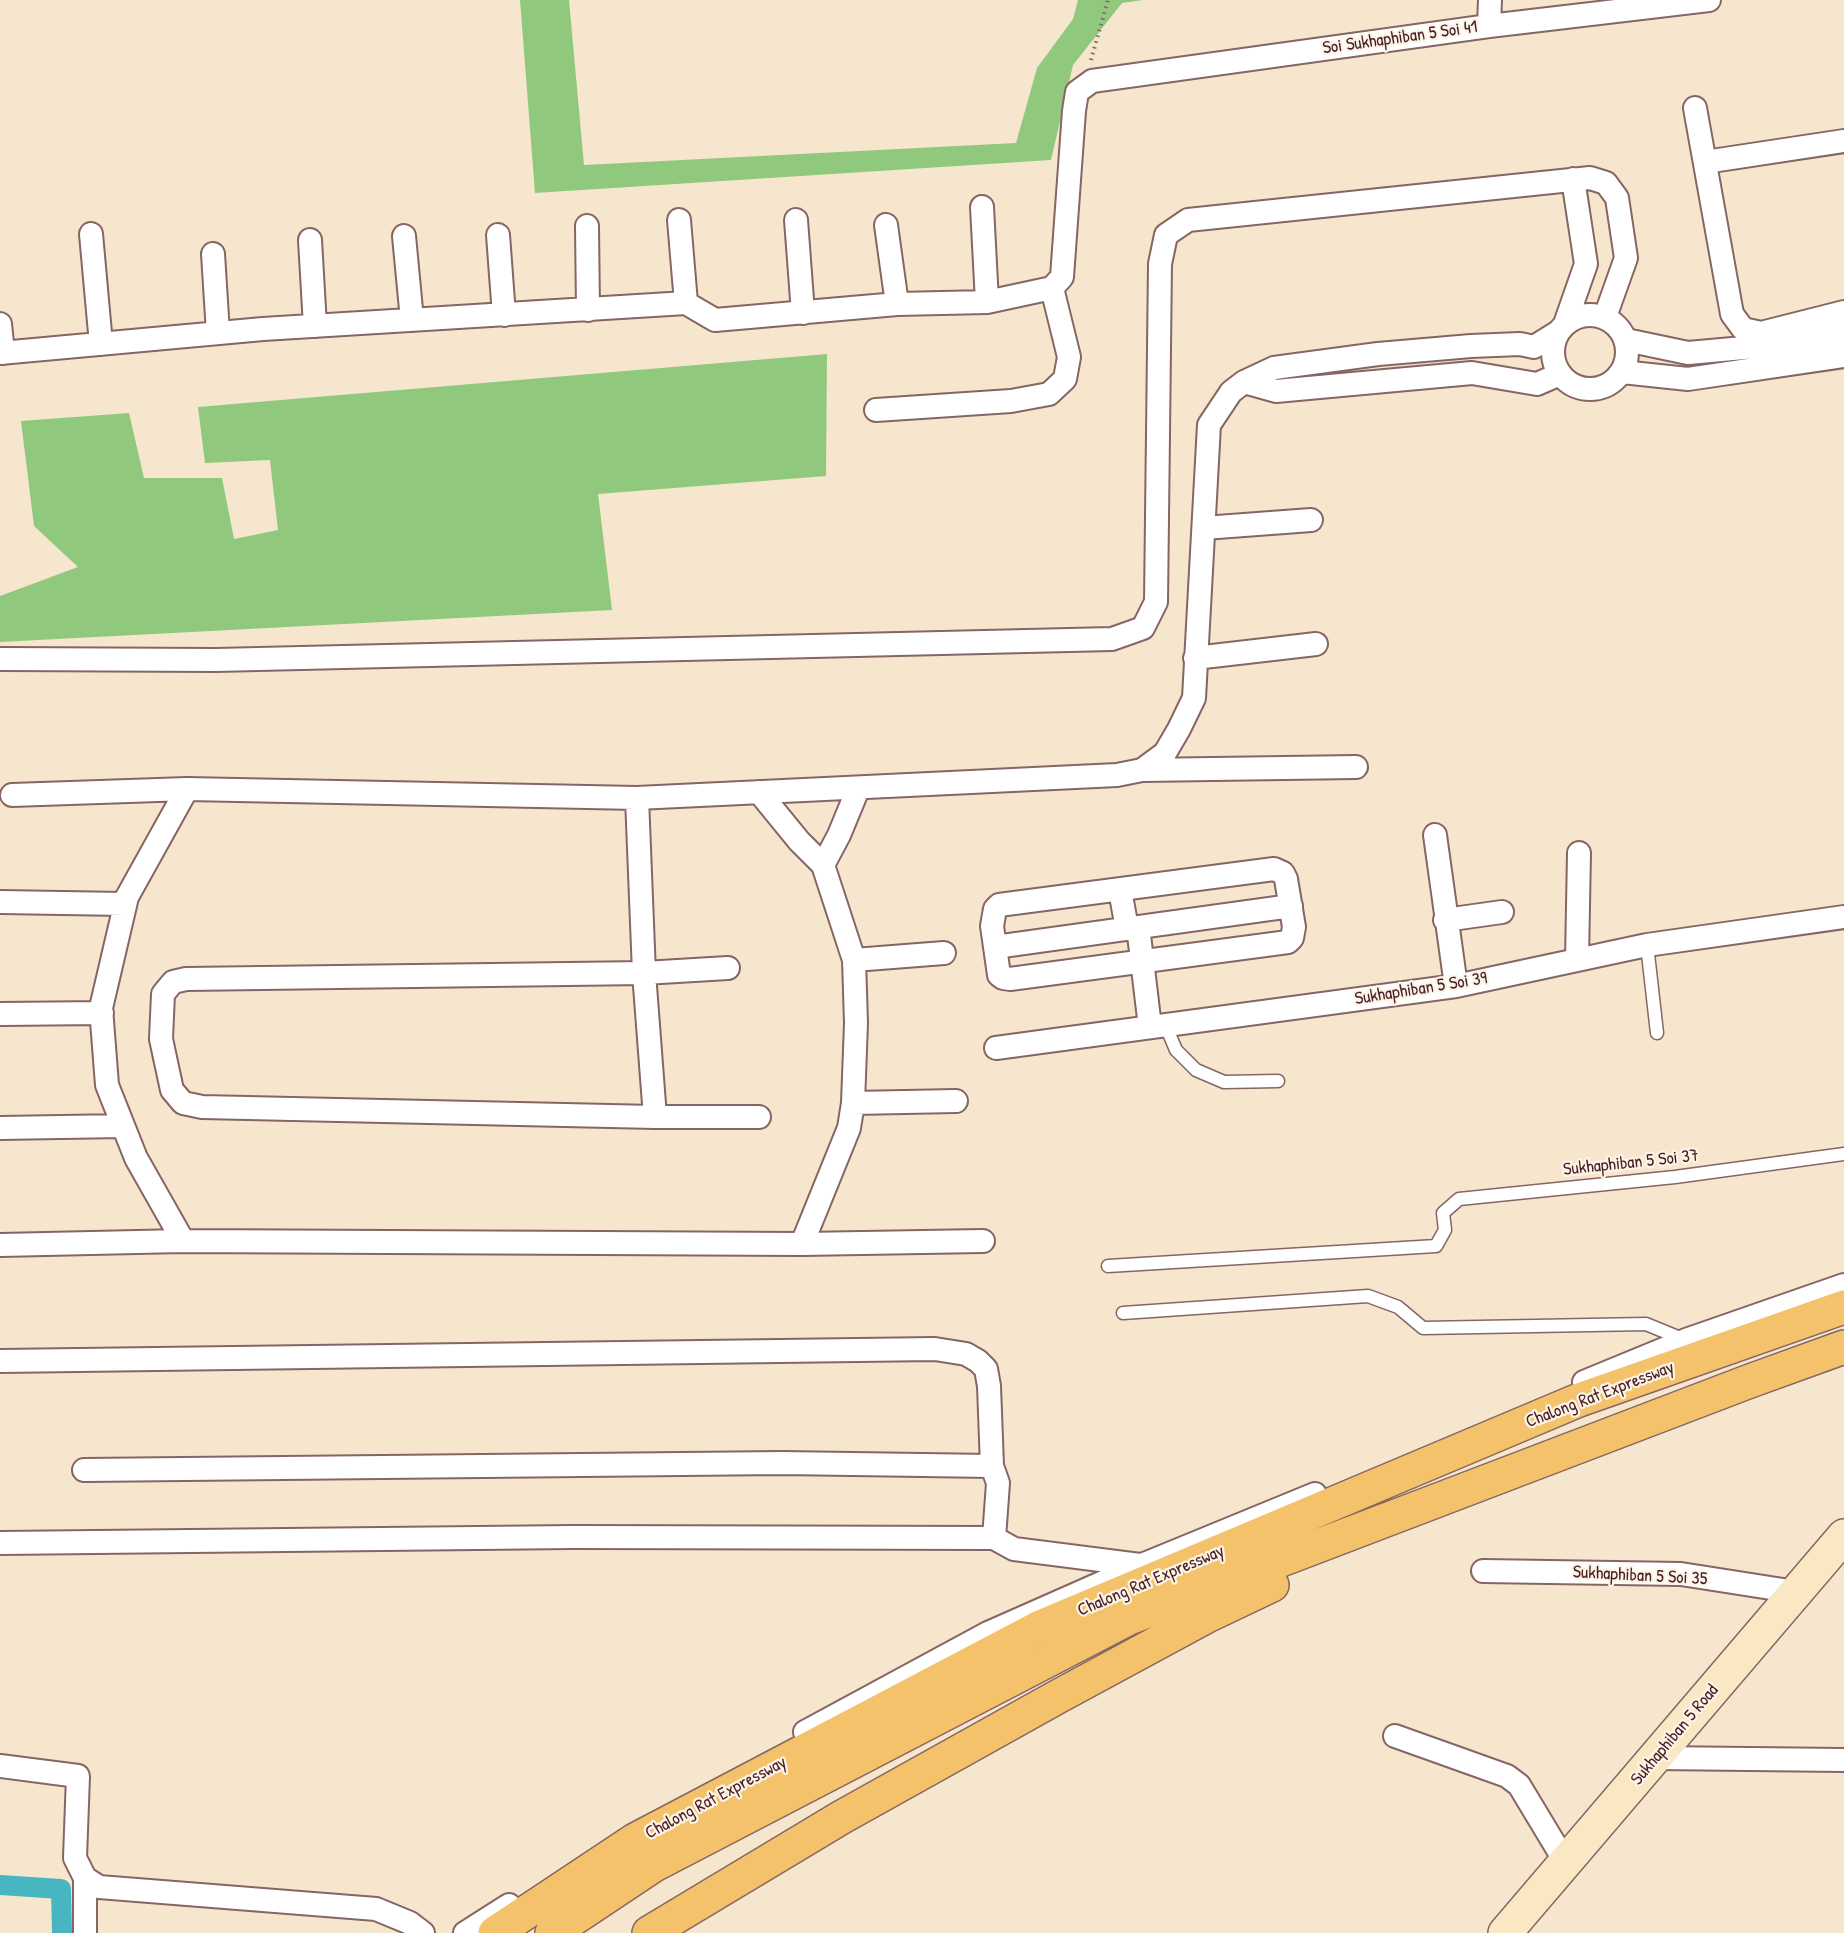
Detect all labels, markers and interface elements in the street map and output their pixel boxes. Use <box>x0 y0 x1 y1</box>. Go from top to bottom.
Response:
street label: Soi Sukhaphiban 5 Soi 41 <box>1321 16 1479 60</box>
street label: Sukhaphiban 5 Soi 39 <box>1353 968 1489 1010</box>
street label: Sukhaphiban 5 Soi 37 <box>1562 1145 1700 1181</box>
street label: Chalong Rat Expressway <box>1523 1357 1677 1433</box>
street label: Chalong Rat Expressway <box>1074 1540 1228 1622</box>
street label: Sukhaphiban 5 Soi 35 <box>1572 1562 1708 1590</box>
street label: Sukhaphiban 5 Road <box>1627 1680 1723 1790</box>
street label: Chalong Rat Expressway <box>642 1752 790 1844</box>

